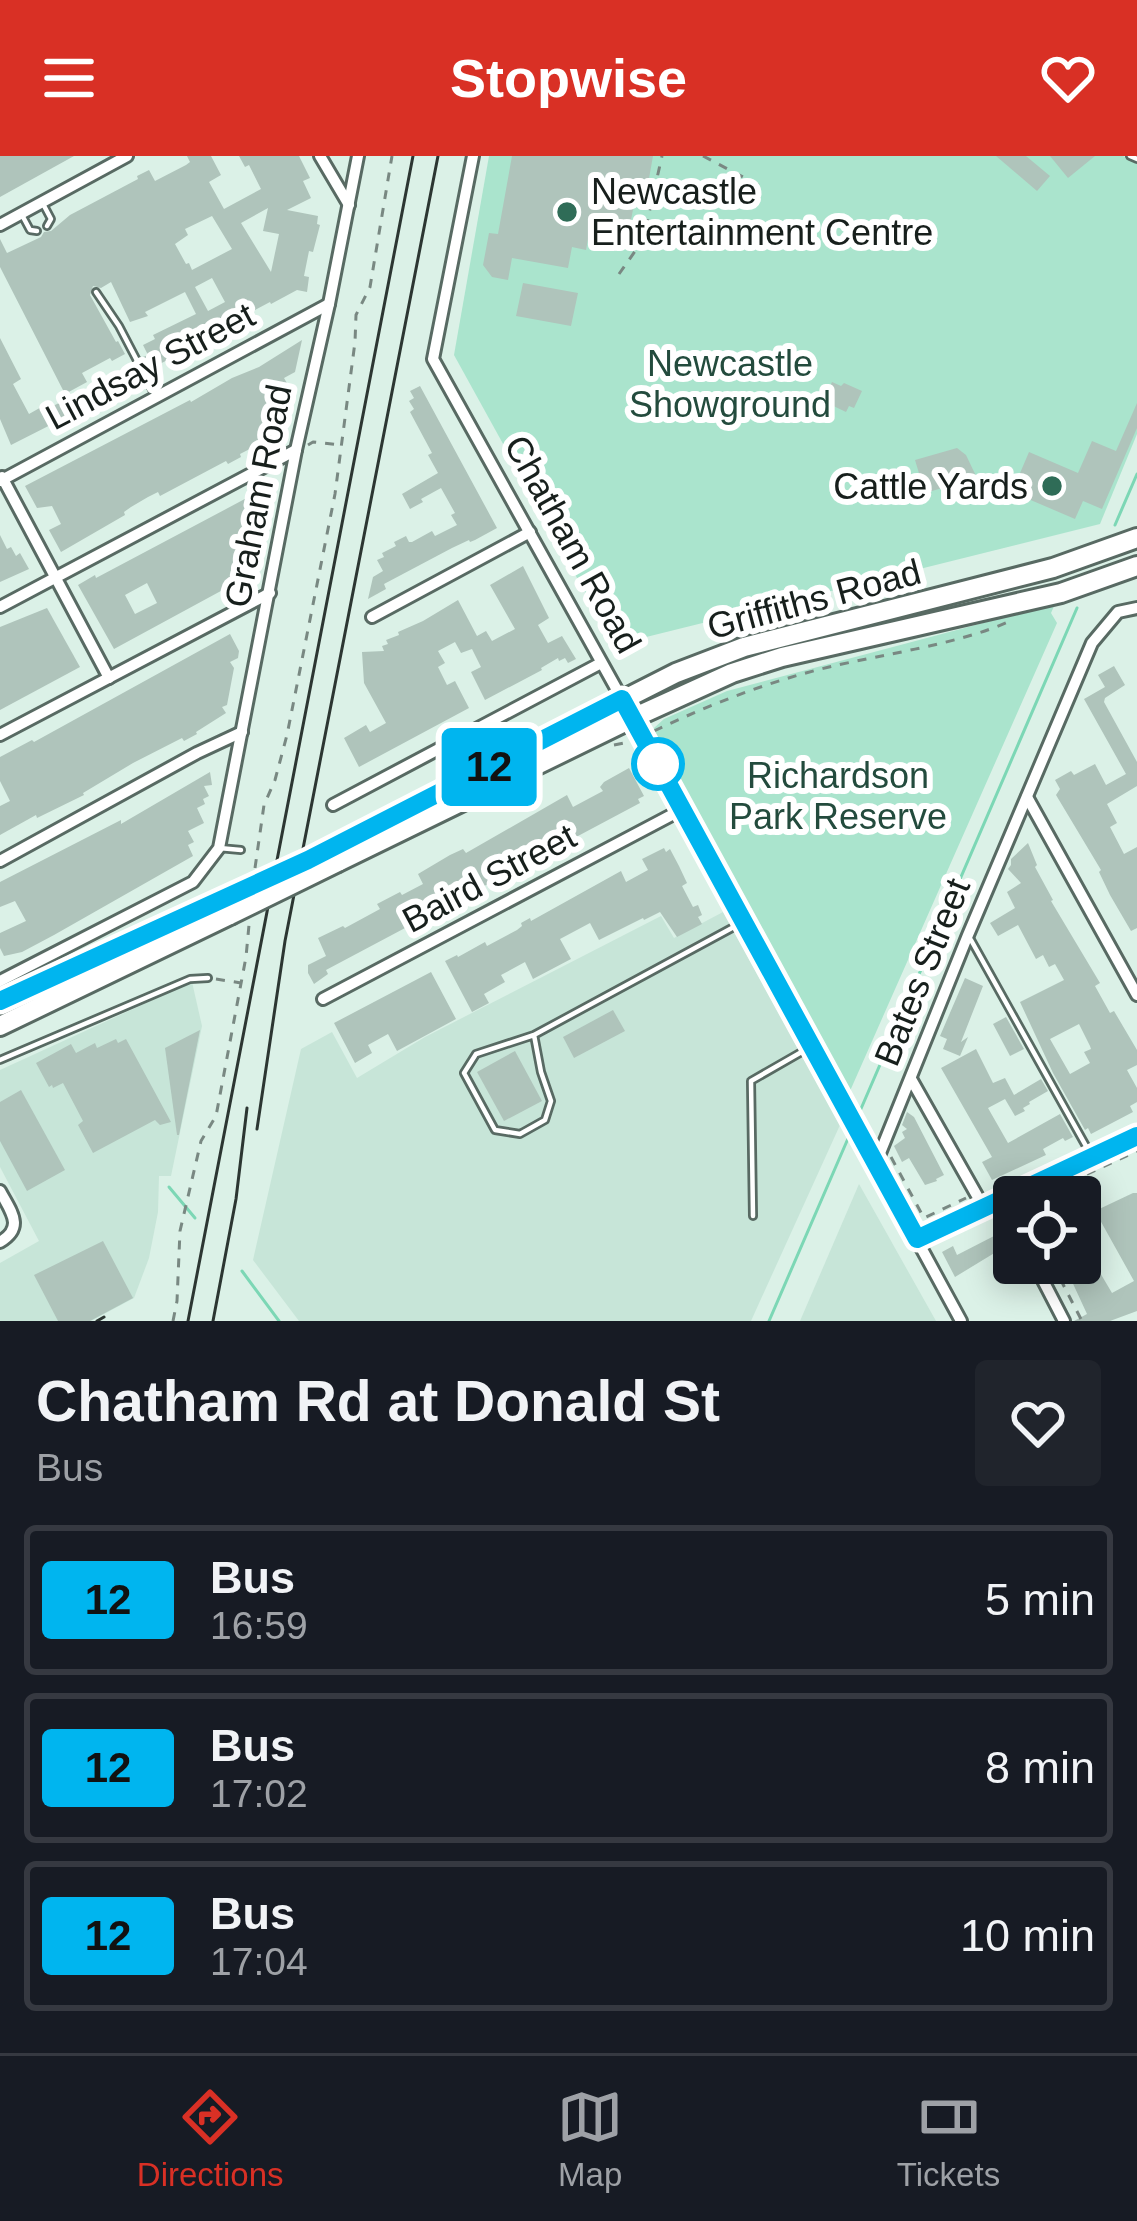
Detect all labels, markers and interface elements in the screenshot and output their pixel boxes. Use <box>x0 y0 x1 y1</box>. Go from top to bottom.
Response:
icon: menu <box>36 45 102 111</box>
icon: heart <box>1035 45 1101 111</box>
text: Stopwise <box>450 48 687 108</box>
place label: Newcastle Entertainment Centre <box>591 171 933 253</box>
marker: Newcastle Entertainment Centre <box>554 199 580 225</box>
street label: Lindsay Street <box>39 294 261 438</box>
park label: Newcastle Showground <box>629 343 831 425</box>
street label: Graham Road <box>216 381 300 611</box>
street label: Chatham Road <box>496 428 650 660</box>
place label: Cattle Yards <box>833 466 1028 507</box>
marker: Cattle Yards <box>1039 473 1065 499</box>
street label: Griffiths Road <box>703 551 925 647</box>
line badge: 12 <box>435 728 543 806</box>
unlabelled marker <box>633 739 683 789</box>
text: 12 <box>466 743 512 790</box>
park label: Richardson Park Reserve <box>729 755 947 837</box>
street label: Baird Street <box>395 815 583 941</box>
street label: Bates Street <box>866 872 978 1072</box>
map controls <box>993 1176 1101 1284</box>
button: locate <box>993 1176 1101 1284</box>
button: heart <box>975 1360 1101 1486</box>
text: Chatham Rd at Donald St <box>36 1369 720 1433</box>
text: Bus <box>36 1446 103 1489</box>
text: Bus <box>210 1552 295 1603</box>
text: 5 min <box>985 1574 1095 1625</box>
text: 12 <box>85 1576 131 1623</box>
text: 16:59 <box>210 1604 308 1647</box>
text: Bus <box>210 1720 295 1771</box>
text: 8 min <box>985 1742 1095 1793</box>
text: 12 <box>85 1744 131 1791</box>
text: 17:02 <box>210 1772 308 1815</box>
text: Bus <box>210 1888 295 1939</box>
text: 10 min <box>960 1910 1095 1961</box>
text: 12 <box>85 1912 131 1959</box>
text: 17:04 <box>210 1940 308 1983</box>
tab: Directions <box>137 2084 284 2194</box>
tab: Map <box>557 2084 623 2194</box>
tab: Tickets <box>897 2084 1000 2194</box>

